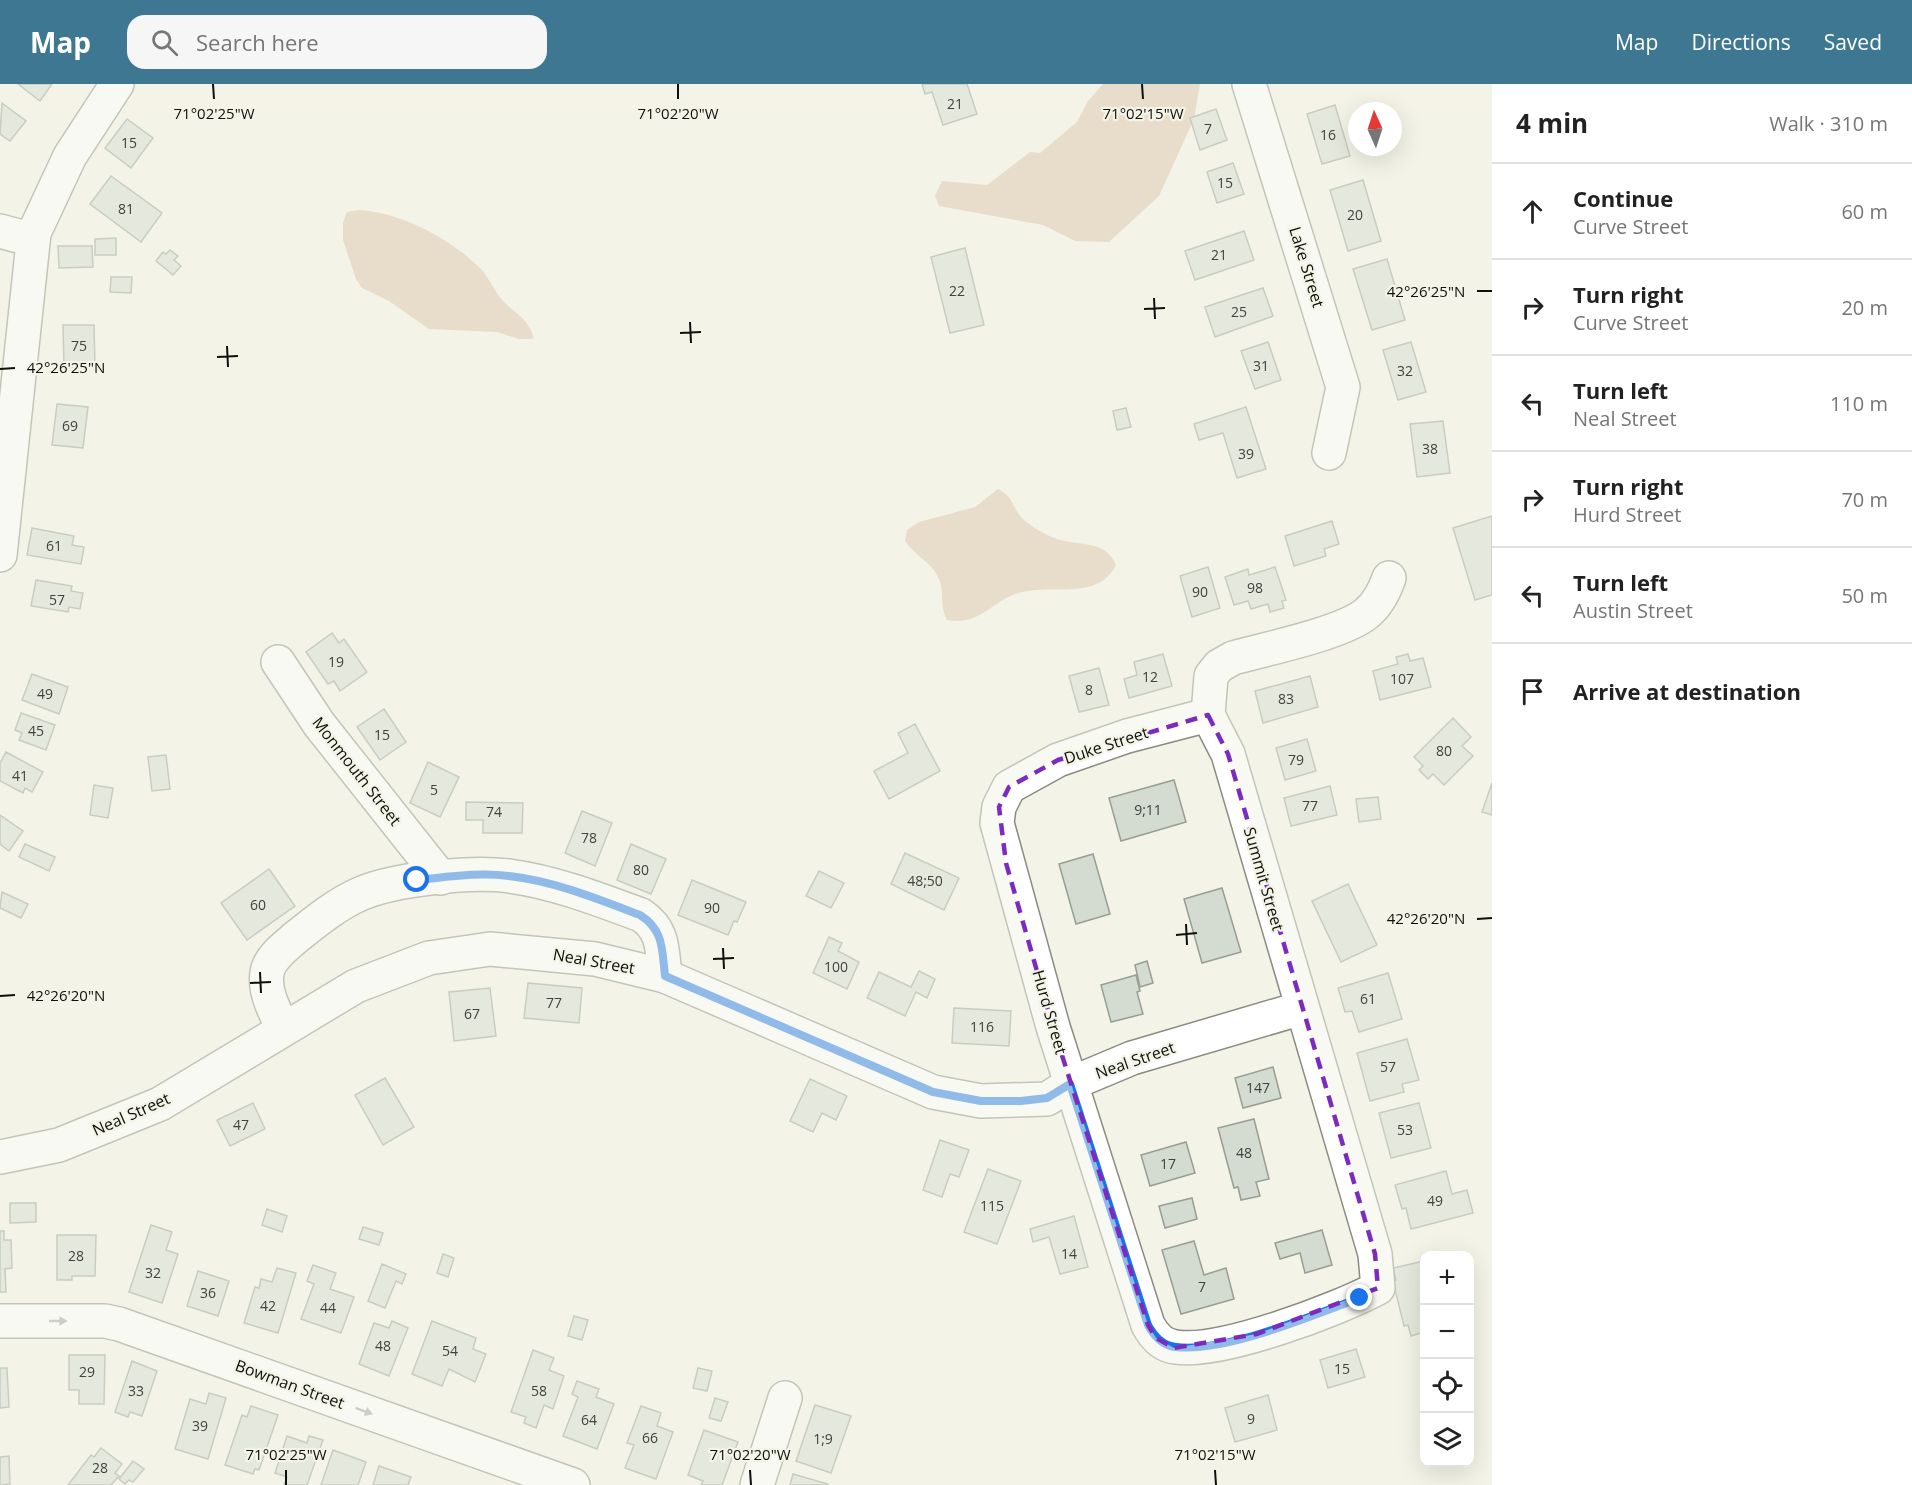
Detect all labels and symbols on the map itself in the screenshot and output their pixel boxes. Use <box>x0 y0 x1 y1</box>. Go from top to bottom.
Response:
house number: 21 <box>947 94 963 113</box>
north arrow <box>1348 102 1402 156</box>
text: 71°02'25"W <box>174 103 255 123</box>
text: 71°02'20"W <box>638 103 719 123</box>
text: 71°02'15"W <box>1103 103 1184 123</box>
house number: 7 <box>1204 119 1212 138</box>
house number: 16 <box>1320 125 1336 144</box>
house number: 15 <box>121 133 137 152</box>
house number: 15 <box>1217 173 1233 192</box>
house number: 81 <box>118 199 134 218</box>
house number: 20 <box>1347 205 1363 224</box>
street label: Lake Street <box>1284 224 1330 310</box>
house number: 21 <box>1211 245 1227 264</box>
house number: 22 <box>949 281 965 300</box>
text: 42°26'25"N <box>1387 281 1465 301</box>
house number: 25 <box>1231 302 1247 321</box>
house number: 75 <box>71 336 87 355</box>
house number: 31 <box>1253 356 1269 375</box>
text: 42°26'25"N <box>27 357 105 377</box>
house number: 32 <box>1397 361 1413 380</box>
house number: 69 <box>62 416 78 435</box>
house number: 38 <box>1422 439 1438 458</box>
house number: 39 <box>1238 444 1254 463</box>
house number: 61 <box>46 536 62 555</box>
house number: 98 <box>1247 578 1263 597</box>
house number: 90 <box>1192 582 1208 601</box>
house number: 57 <box>49 590 65 609</box>
house number: 19 <box>328 652 344 671</box>
house number: 12 <box>1142 667 1158 686</box>
house number: 107 <box>1390 669 1414 688</box>
house number: 8 <box>1085 680 1093 699</box>
house number: 49 <box>37 684 53 703</box>
house number: 83 <box>1278 689 1294 708</box>
street label: Monmouth Street <box>308 712 407 830</box>
house number: 45 <box>28 721 44 740</box>
street label: Duke Street <box>1061 721 1151 769</box>
house number: 15 <box>374 725 390 744</box>
house number: 80 <box>1436 741 1452 760</box>
house number: 79 <box>1288 750 1304 769</box>
house number: 41 <box>12 766 28 785</box>
house number: 5 <box>430 780 438 799</box>
house number: 77 <box>1302 796 1318 815</box>
house number: 9;11 <box>1134 800 1162 819</box>
house number: 74 <box>486 802 502 821</box>
street label: Summit Street <box>1239 825 1289 934</box>
house number: 78 <box>581 828 597 847</box>
house number: 80 <box>633 860 649 879</box>
route start <box>403 866 429 892</box>
house number: 48;50 <box>907 871 943 890</box>
house number: 60 <box>250 895 266 914</box>
house number: 90 <box>704 898 720 917</box>
text: 42°26'20"N <box>1387 908 1465 928</box>
street label: Neal Street <box>551 943 637 979</box>
house number: 100 <box>824 957 848 976</box>
street label: Hurd Street <box>1027 967 1073 1057</box>
text: 42°26'20"N <box>27 985 105 1005</box>
house number: 61 <box>1360 989 1376 1008</box>
house number: 77 <box>546 993 562 1012</box>
house number: 67 <box>464 1004 480 1023</box>
house number: 116 <box>970 1017 994 1036</box>
street label: Neal Street <box>1092 1036 1178 1084</box>
house number: 57 <box>1380 1057 1396 1076</box>
house number: 147 <box>1246 1078 1270 1097</box>
street label: Neal Street <box>89 1087 174 1141</box>
house number: 47 <box>233 1115 249 1134</box>
house number: 53 <box>1397 1120 1413 1139</box>
house number: 48 <box>1236 1143 1252 1162</box>
house number: 17 <box>1160 1154 1176 1173</box>
house number: 49 <box>1427 1191 1443 1210</box>
house number: 115 <box>980 1196 1004 1215</box>
house number: 14 <box>1061 1244 1077 1263</box>
house number: 28 <box>68 1246 84 1265</box>
house number: 32 <box>145 1263 161 1282</box>
house number: 7 <box>1198 1277 1206 1296</box>
house number: 36 <box>200 1283 216 1302</box>
route end <box>1346 1284 1372 1310</box>
house number: 42 <box>260 1296 276 1315</box>
house number: 44 <box>320 1298 336 1317</box>
one-way arrow <box>49 1316 68 1326</box>
house number: 48 <box>375 1336 391 1355</box>
house number: 54 <box>442 1341 458 1360</box>
street label: Bowman Street <box>232 1354 348 1414</box>
house number: 15 <box>1334 1359 1350 1378</box>
house number: 29 <box>79 1362 95 1381</box>
house number: 33 <box>128 1381 144 1400</box>
house number: 58 <box>531 1381 547 1400</box>
one-way arrow <box>355 1406 373 1416</box>
house number: 9 <box>1247 1409 1255 1428</box>
house number: 64 <box>581 1410 597 1429</box>
house number: 39 <box>192 1416 208 1435</box>
house number: 66 <box>642 1428 658 1447</box>
house number: 1;9 <box>813 1429 833 1448</box>
text: 71°02'25"W <box>246 1444 327 1464</box>
text: 71°02'20"W <box>710 1444 791 1464</box>
text: 71°02'15"W <box>1175 1444 1256 1464</box>
house number: 28 <box>92 1458 108 1477</box>

